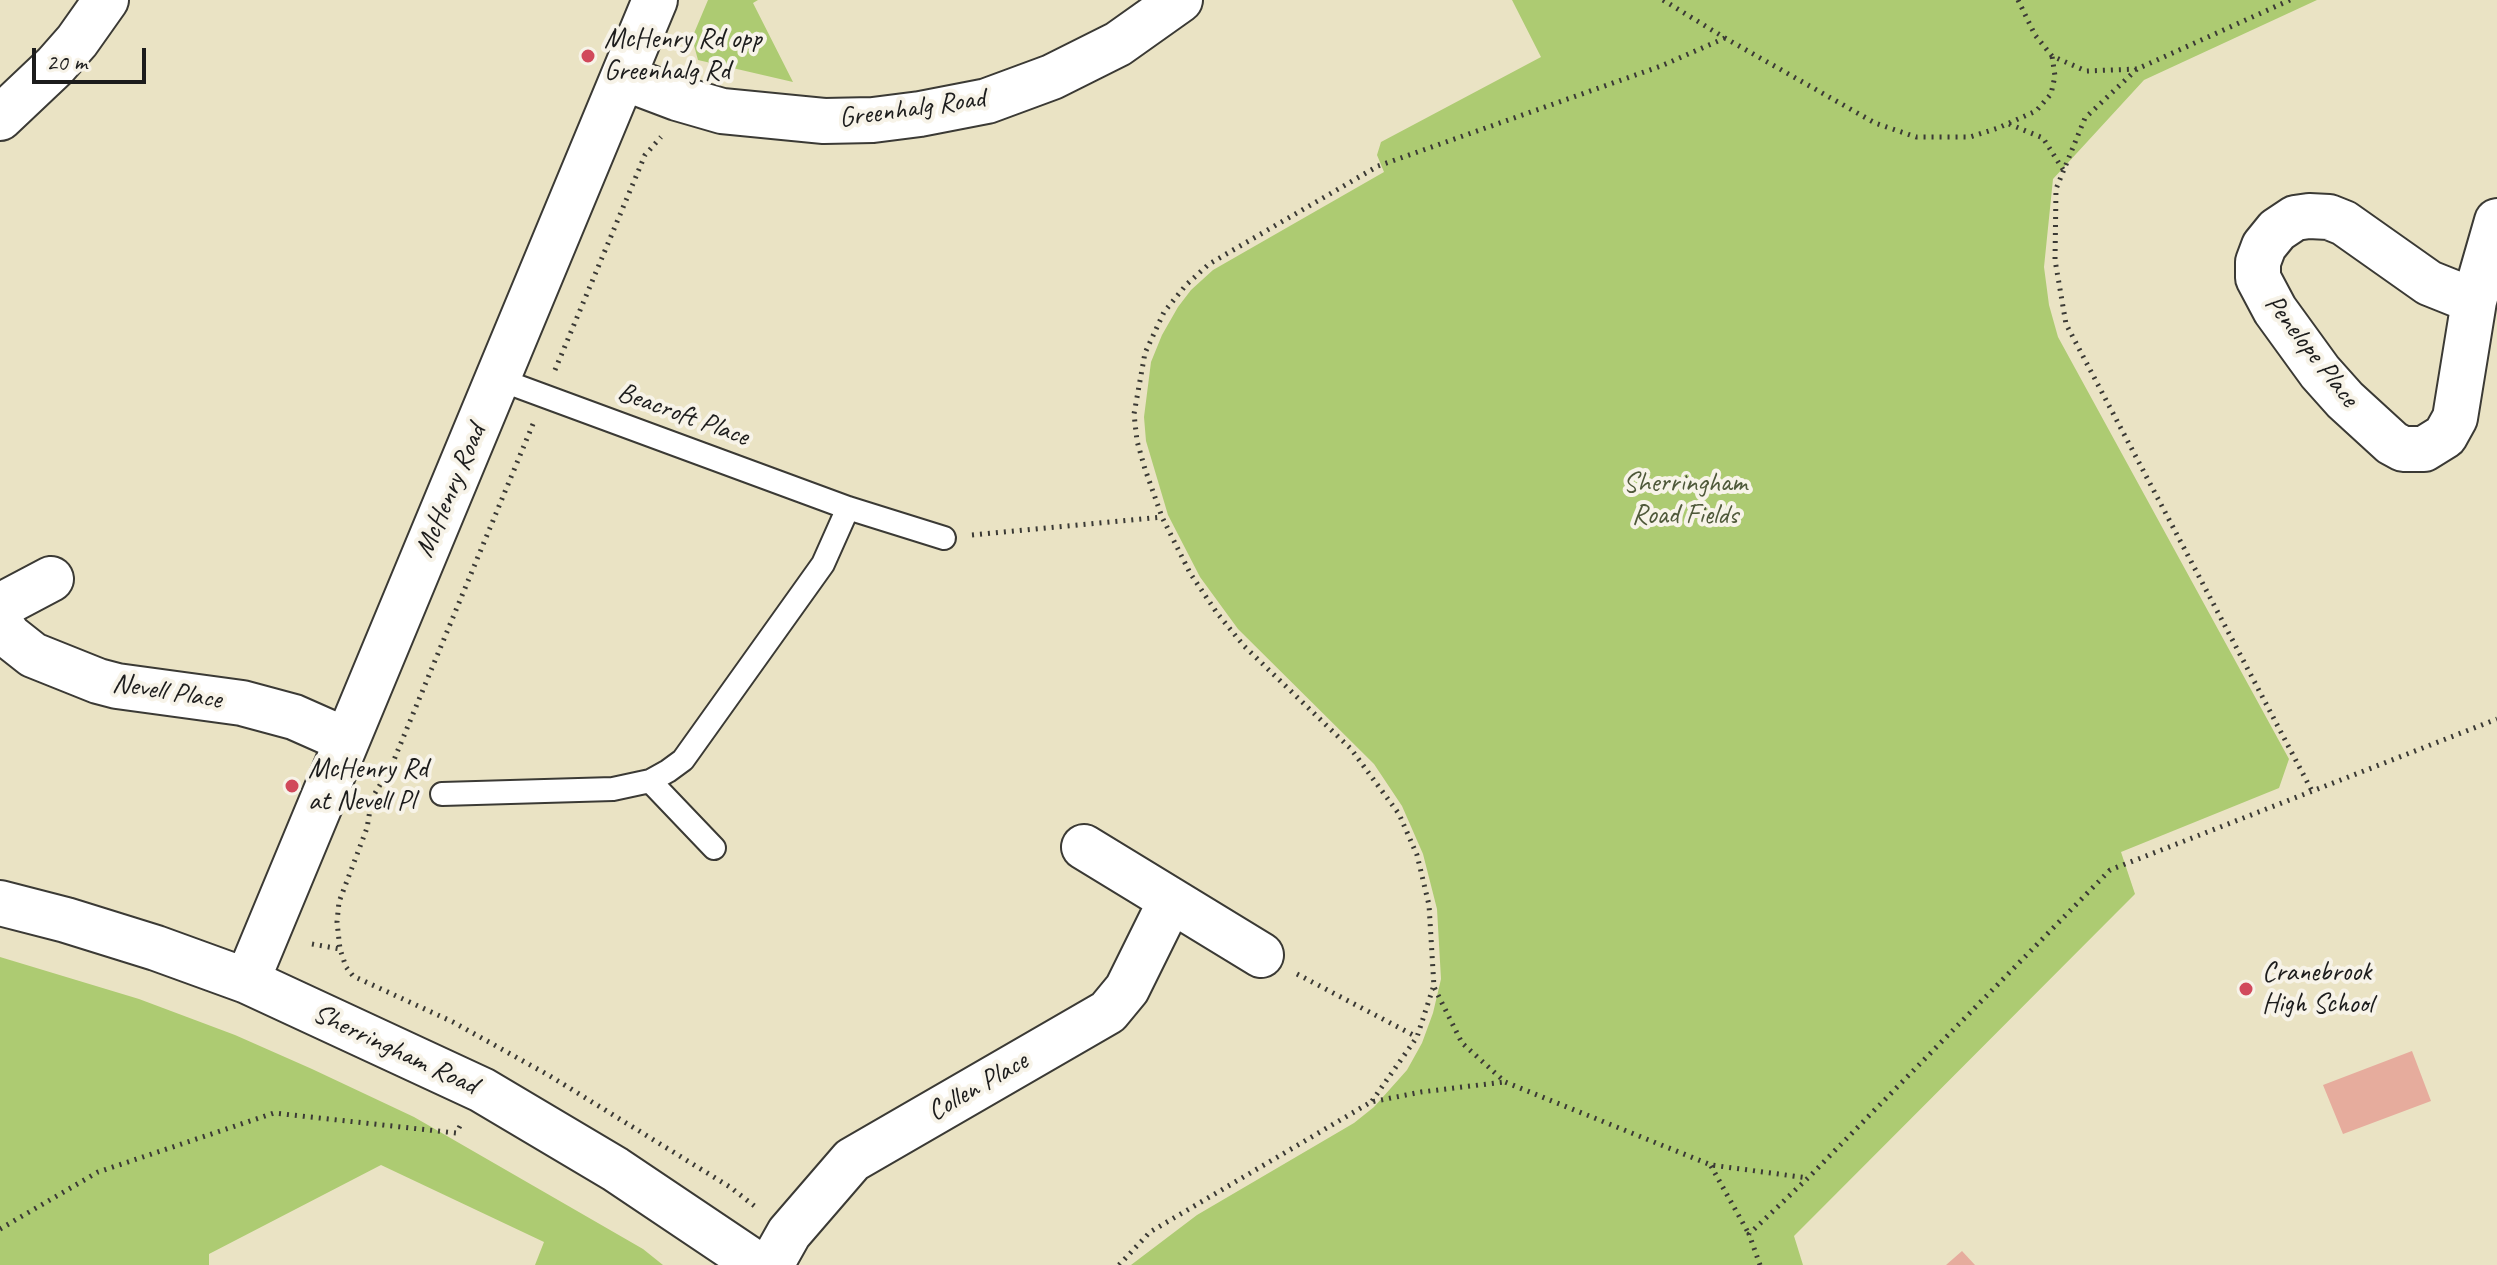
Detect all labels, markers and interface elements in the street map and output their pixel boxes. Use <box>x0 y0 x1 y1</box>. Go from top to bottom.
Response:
place label: McHenry Rd opp Greenhalg Rd <box>604 23 762 89</box>
scale bar <box>36 32 150 82</box>
text: 20 m <box>46 47 87 77</box>
marker: McHenry Rd opp Greenhalg Rd <box>579 47 597 65</box>
street label: Greenhalg Road <box>837 82 987 136</box>
street label: Penelope Place <box>2257 288 2365 414</box>
street label: Beacroft Place <box>613 376 753 454</box>
street label: McHenry Road <box>408 420 494 562</box>
park label: Sherringham Road Fields <box>1623 467 1747 533</box>
street label: Nevell Place <box>110 667 224 717</box>
place label: McHenry Rd at Nevell Pl <box>308 753 428 819</box>
marker: McHenry Rd at Nevell Pl <box>283 777 301 795</box>
place label: Cranebrook High School <box>2262 956 2373 1022</box>
marker: Cranebrook High School <box>2237 980 2255 998</box>
street label: Sherringham Road <box>307 997 483 1103</box>
street label: Collen Place <box>922 1045 1034 1129</box>

